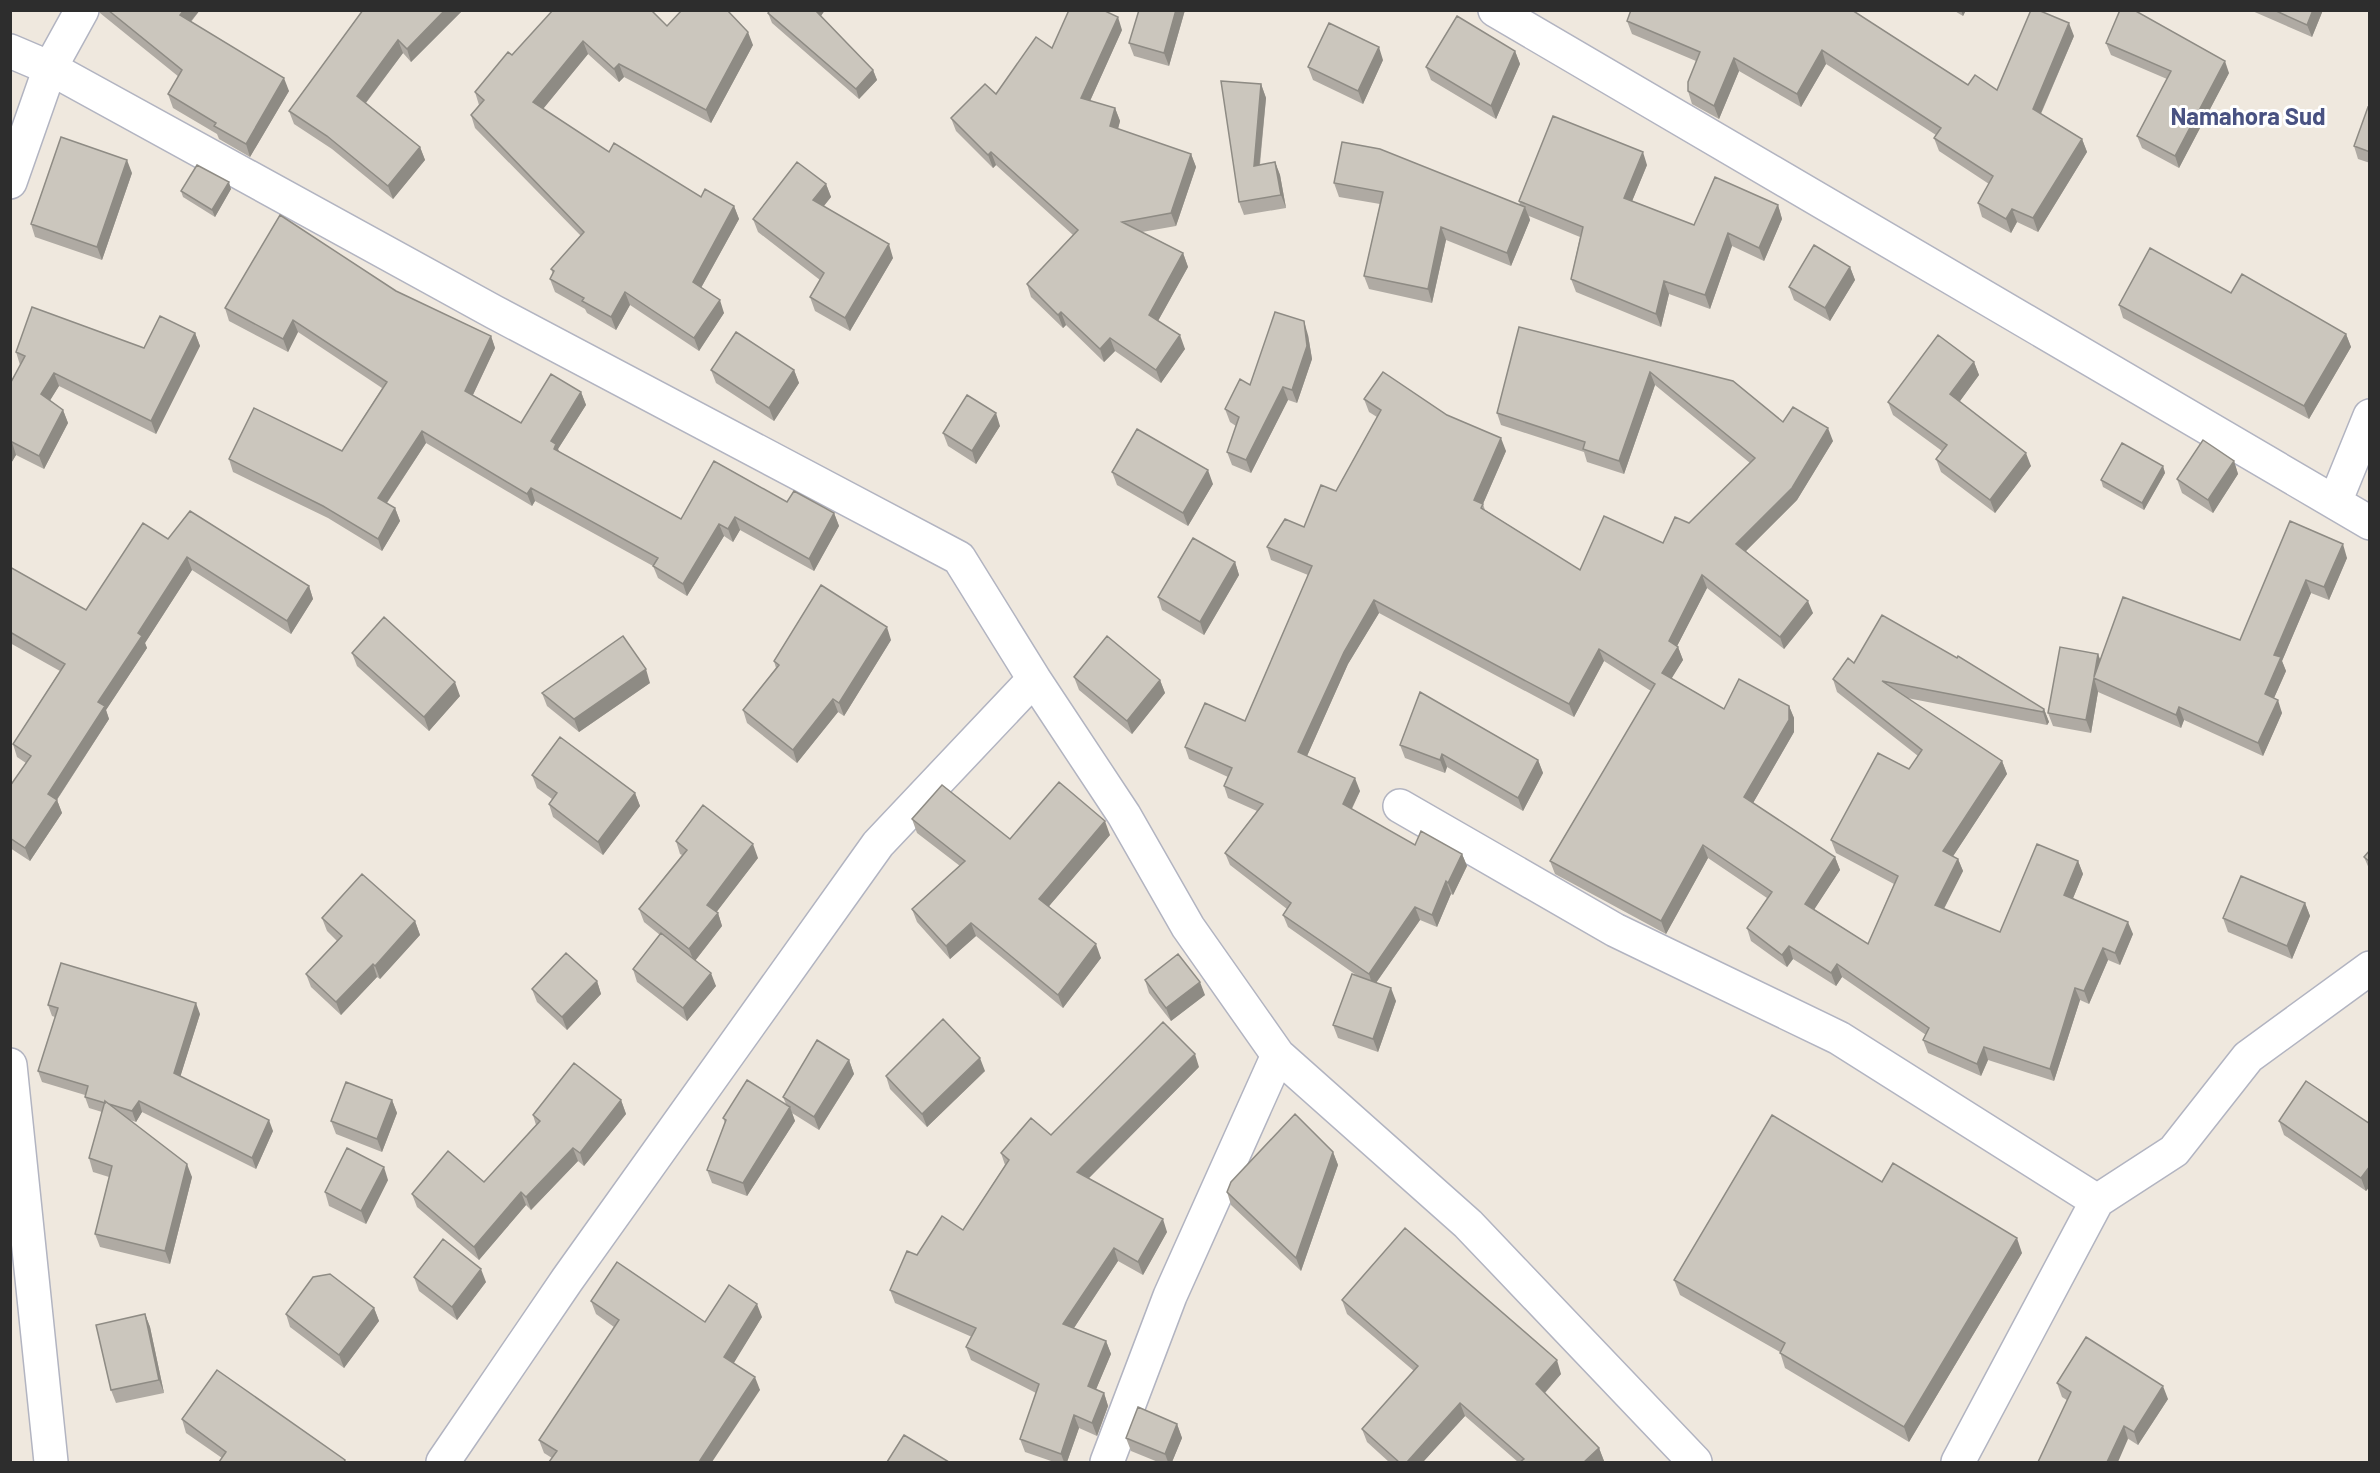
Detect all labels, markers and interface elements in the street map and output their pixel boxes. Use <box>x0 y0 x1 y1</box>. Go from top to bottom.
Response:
district label: Namahora Sud <box>2170 101 2326 130</box>

